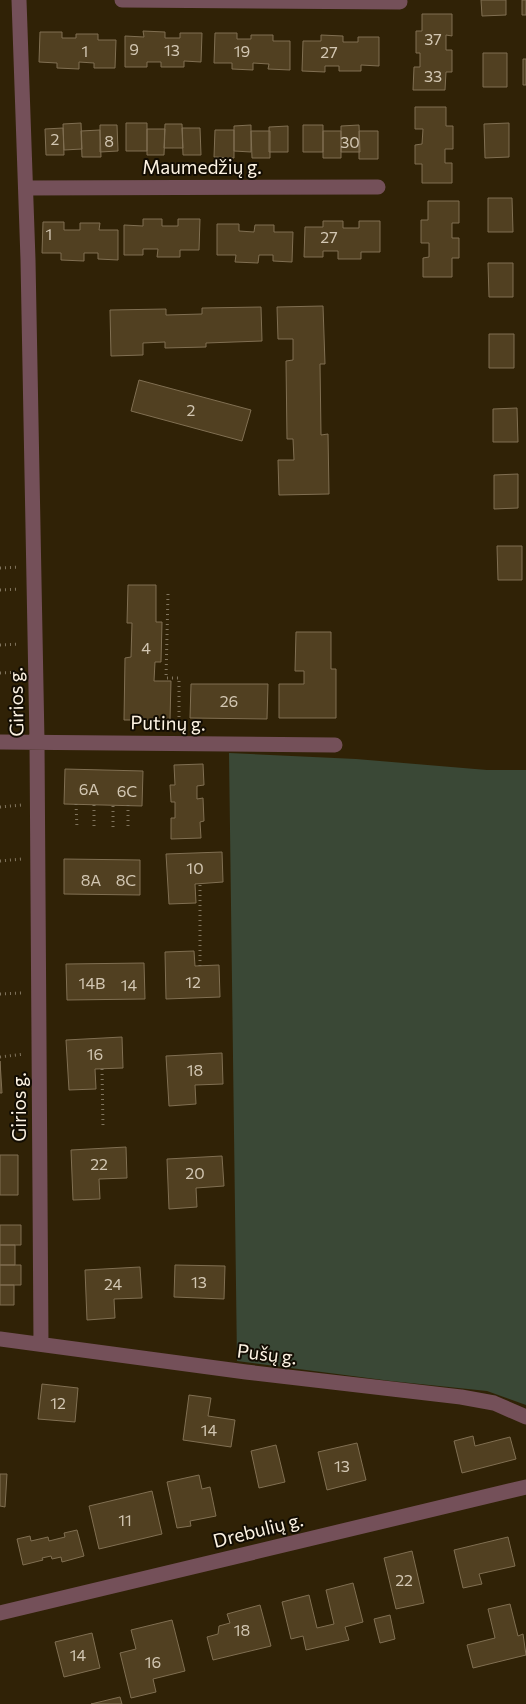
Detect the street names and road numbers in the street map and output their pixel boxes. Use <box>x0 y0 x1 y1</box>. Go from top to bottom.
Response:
street label: Maumedžių g. <box>142 155 262 178</box>
street label: Girios g. <box>3 667 28 737</box>
street label: Putinų g. <box>130 710 206 735</box>
street label: Girios g. <box>7 1072 30 1142</box>
street label: Pušų g. <box>236 1338 298 1369</box>
street label: Drebulių g. <box>211 1507 305 1552</box>

